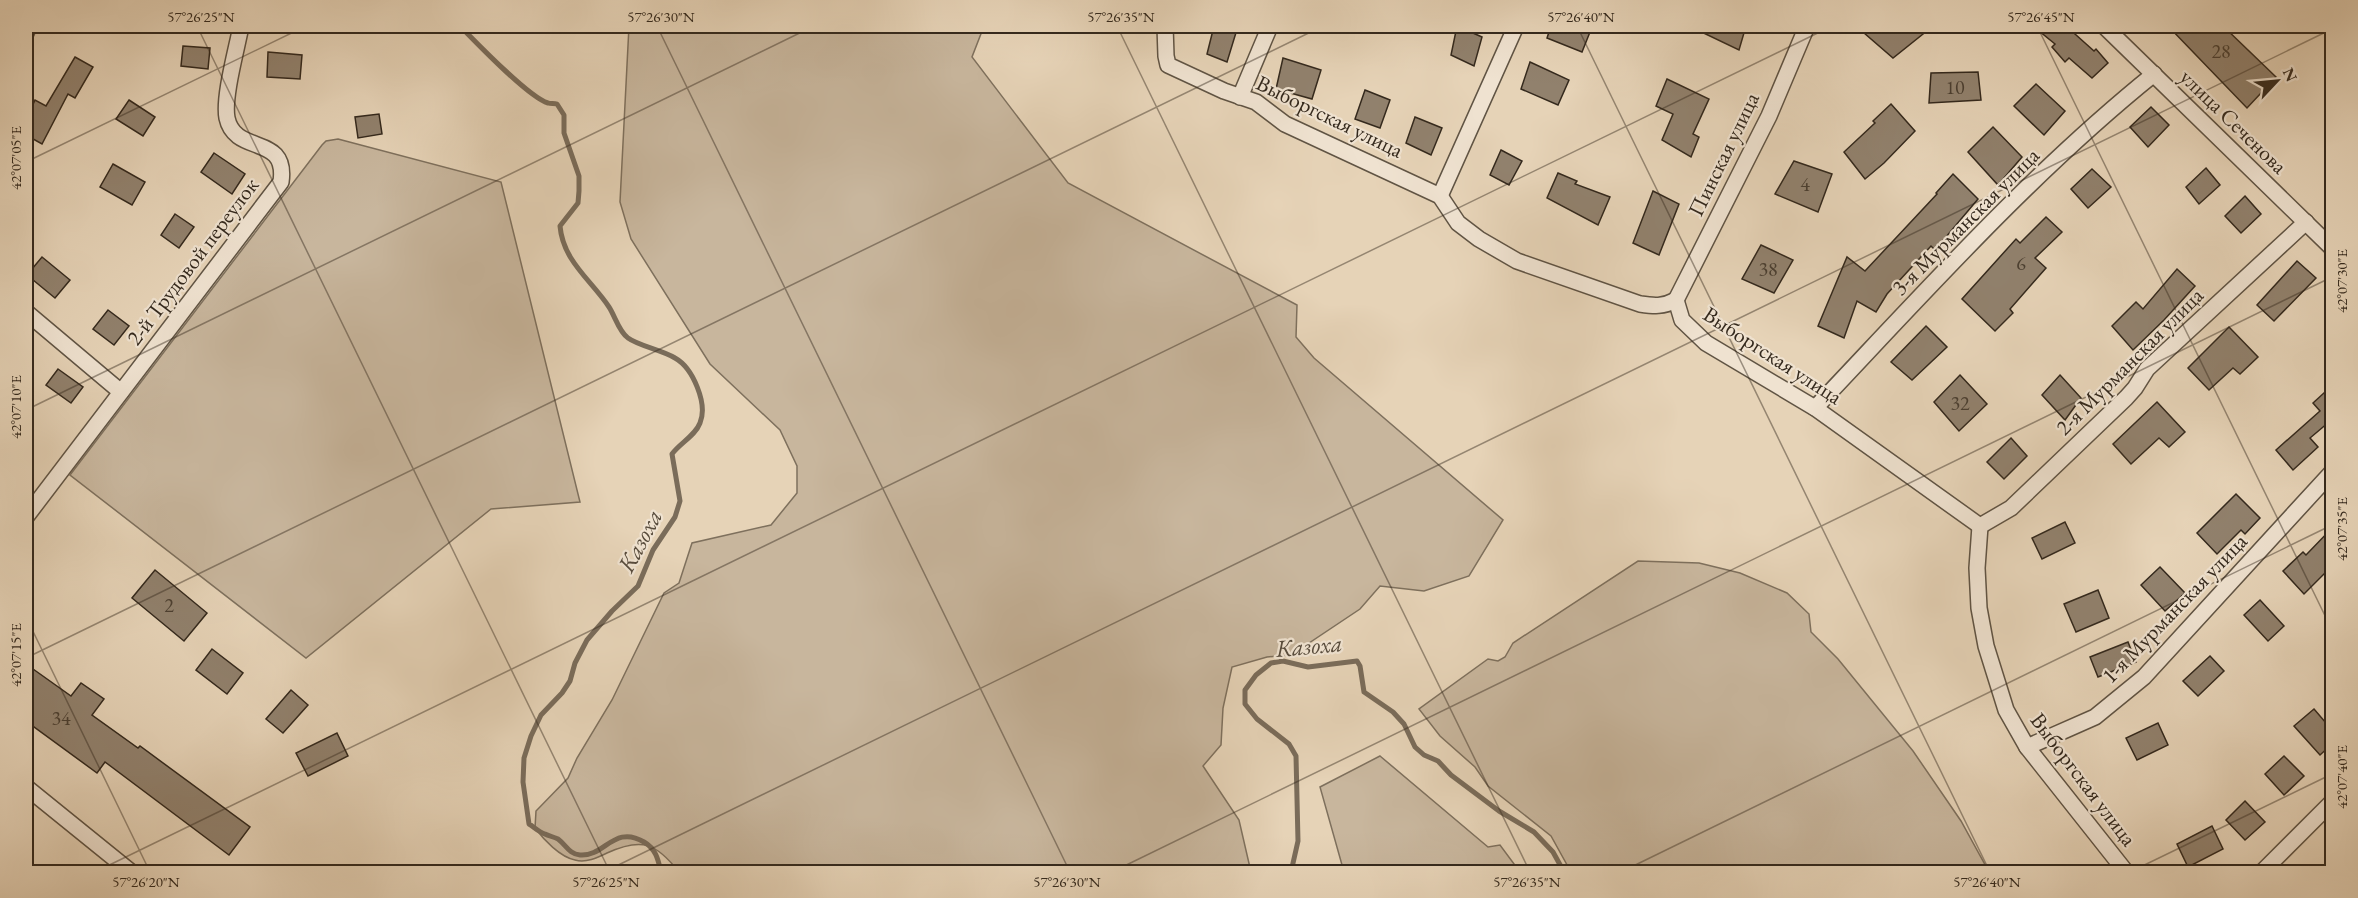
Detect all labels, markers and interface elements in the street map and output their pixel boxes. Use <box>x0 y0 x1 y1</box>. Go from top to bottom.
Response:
text: 57°26'25"N <box>167 7 235 26</box>
text: 57°26'30"N <box>627 7 695 26</box>
text: 57°26'35"N <box>1087 7 1155 26</box>
text: 57°26'40"N <box>1547 7 1615 26</box>
text: 57°26'45"N <box>2007 7 2075 26</box>
house number: 28 <box>2211 38 2231 64</box>
north arrow <box>2247 51 2307 111</box>
street label: улица Сеченова <box>2174 63 2294 180</box>
text: N <box>2278 64 2302 85</box>
street label: Выборгская улица <box>1251 68 1408 165</box>
house number: 10 <box>1945 74 1965 100</box>
street label: Пинская улица <box>1681 87 1766 221</box>
text: 42°07'05"E <box>6 125 25 190</box>
street label: 3-я Мурманская улица <box>1885 141 2046 302</box>
street label: 2-й Трудовой переулок <box>120 171 265 351</box>
house number: 4 <box>1800 171 1810 197</box>
text: 42°07'30"E <box>2332 248 2351 313</box>
house number: 6 <box>2016 250 2026 276</box>
house number: 38 <box>1758 256 1778 282</box>
street label: 2-я Мурманская улица <box>2049 281 2210 442</box>
street label: Выборгская улица <box>1698 300 1848 411</box>
text: 42°07'10"E <box>6 374 25 439</box>
house number: 32 <box>1950 390 1970 416</box>
text: 42°07'35"E <box>2332 496 2351 561</box>
water label: Казоха <box>610 504 669 578</box>
street label: 1-я Мурманская улица <box>2095 527 2254 690</box>
house number: 2 <box>164 592 174 618</box>
text: 42°07'15"E <box>6 622 25 687</box>
water label: Казоха <box>1273 627 1344 664</box>
house number: 34 <box>51 705 71 731</box>
street label: Выборгская улица <box>2024 707 2143 852</box>
text: 42°07'40"E <box>2332 744 2351 809</box>
text: 57°26'20"N <box>112 872 180 891</box>
text: 57°26'25"N <box>572 872 640 891</box>
text: 57°26'30"N <box>1033 872 1101 891</box>
text: 57°26'35"N <box>1493 872 1561 891</box>
text: 57°26'40"N <box>1953 872 2021 891</box>

